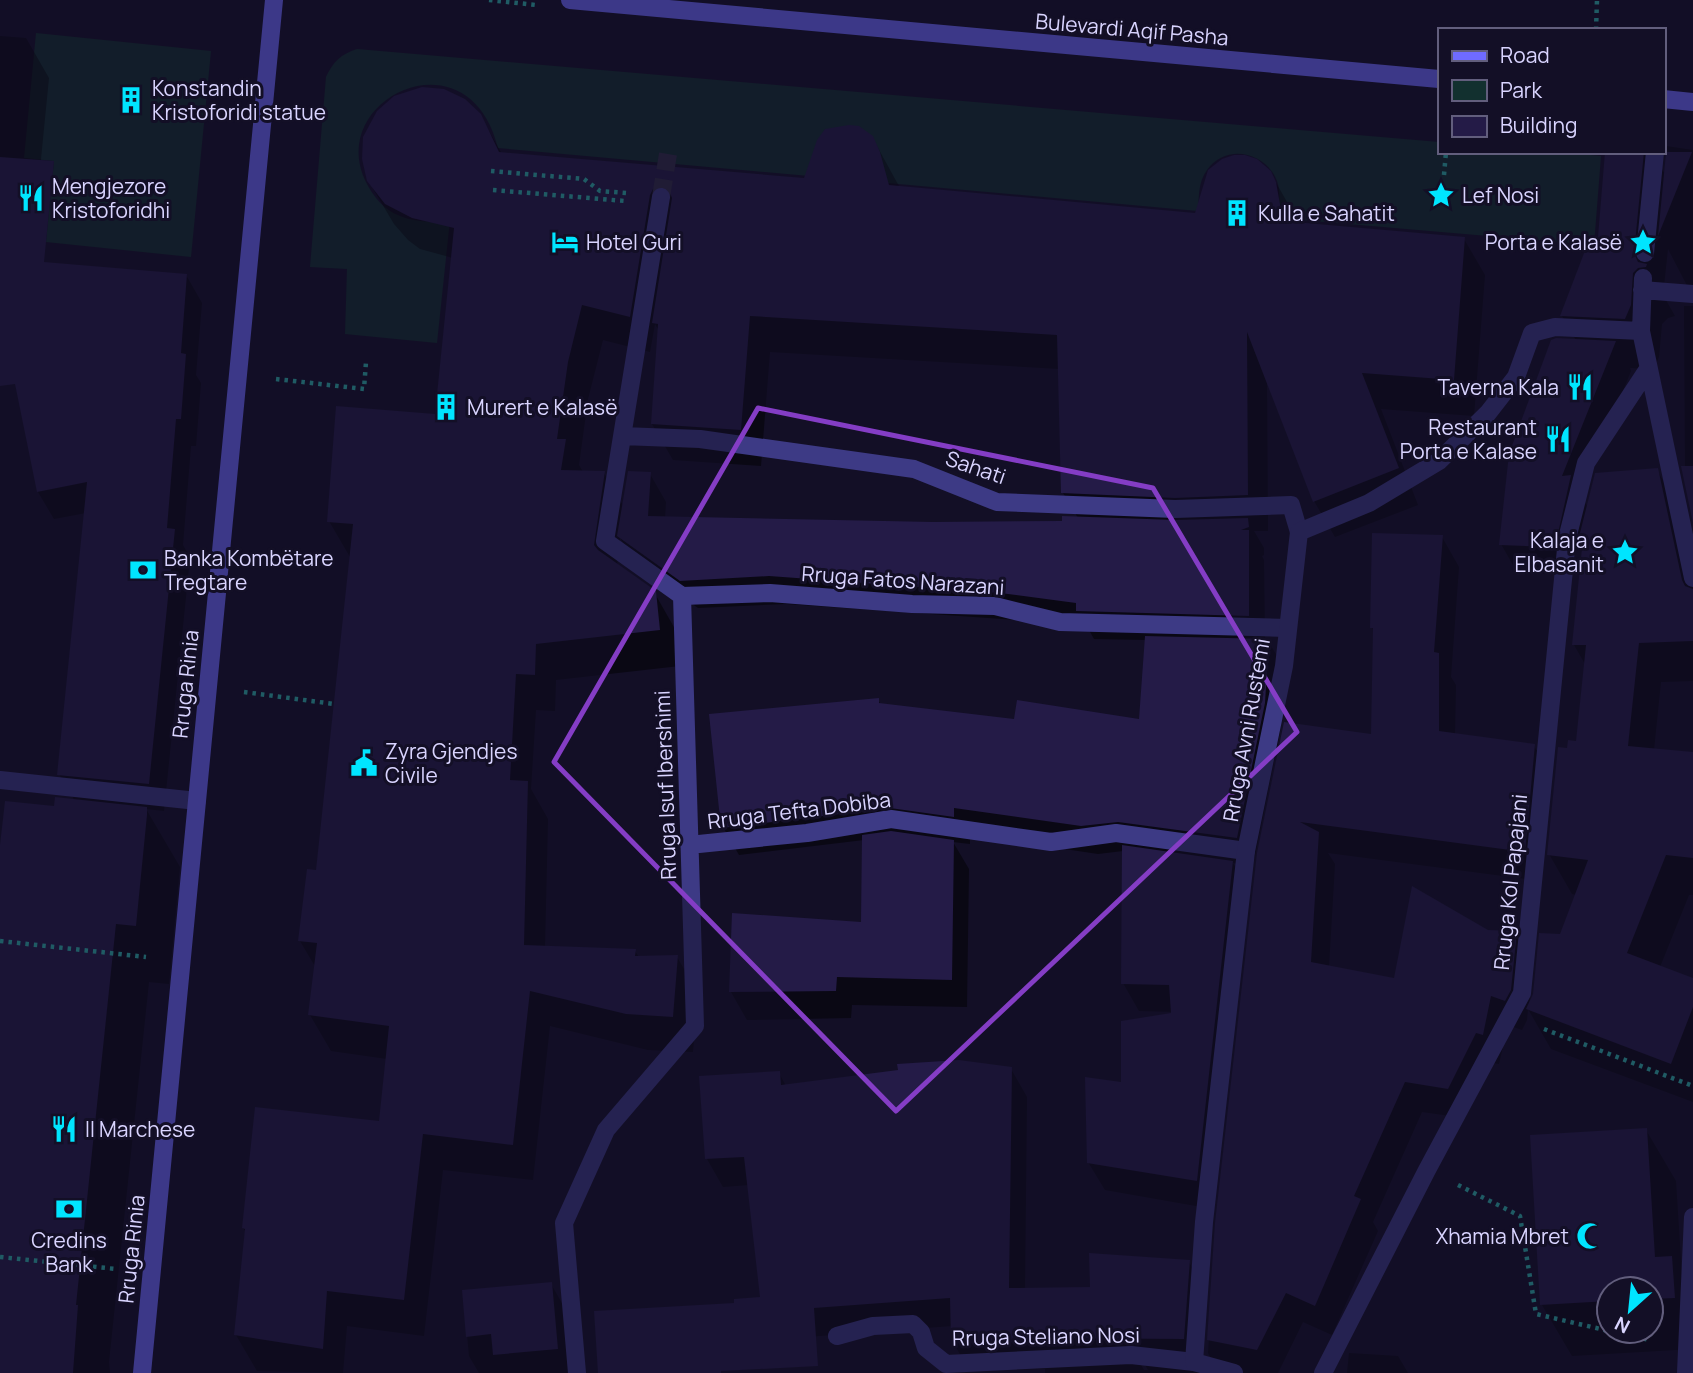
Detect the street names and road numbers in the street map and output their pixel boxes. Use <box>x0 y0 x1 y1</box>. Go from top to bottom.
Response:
street label: Bulevardi Aqif Pasha <box>1034 7 1230 51</box>
street label: Sahati <box>942 444 1010 490</box>
street label: Rruga Fatos Narazani <box>801 559 1005 601</box>
street label: Rruga Rinia <box>165 628 205 740</box>
street label: Rruga Avni Rustemi <box>1216 636 1276 824</box>
street label: Rruga Isuf Ibershimi <box>648 690 682 880</box>
street label: Rruga Tefta Dobiba <box>706 785 892 835</box>
street label: Rruga Kol Papajani <box>1487 793 1533 971</box>
street label: Rruga Rinia <box>111 1193 151 1305</box>
street label: Rruga Steliano Nosi <box>952 1320 1140 1352</box>

